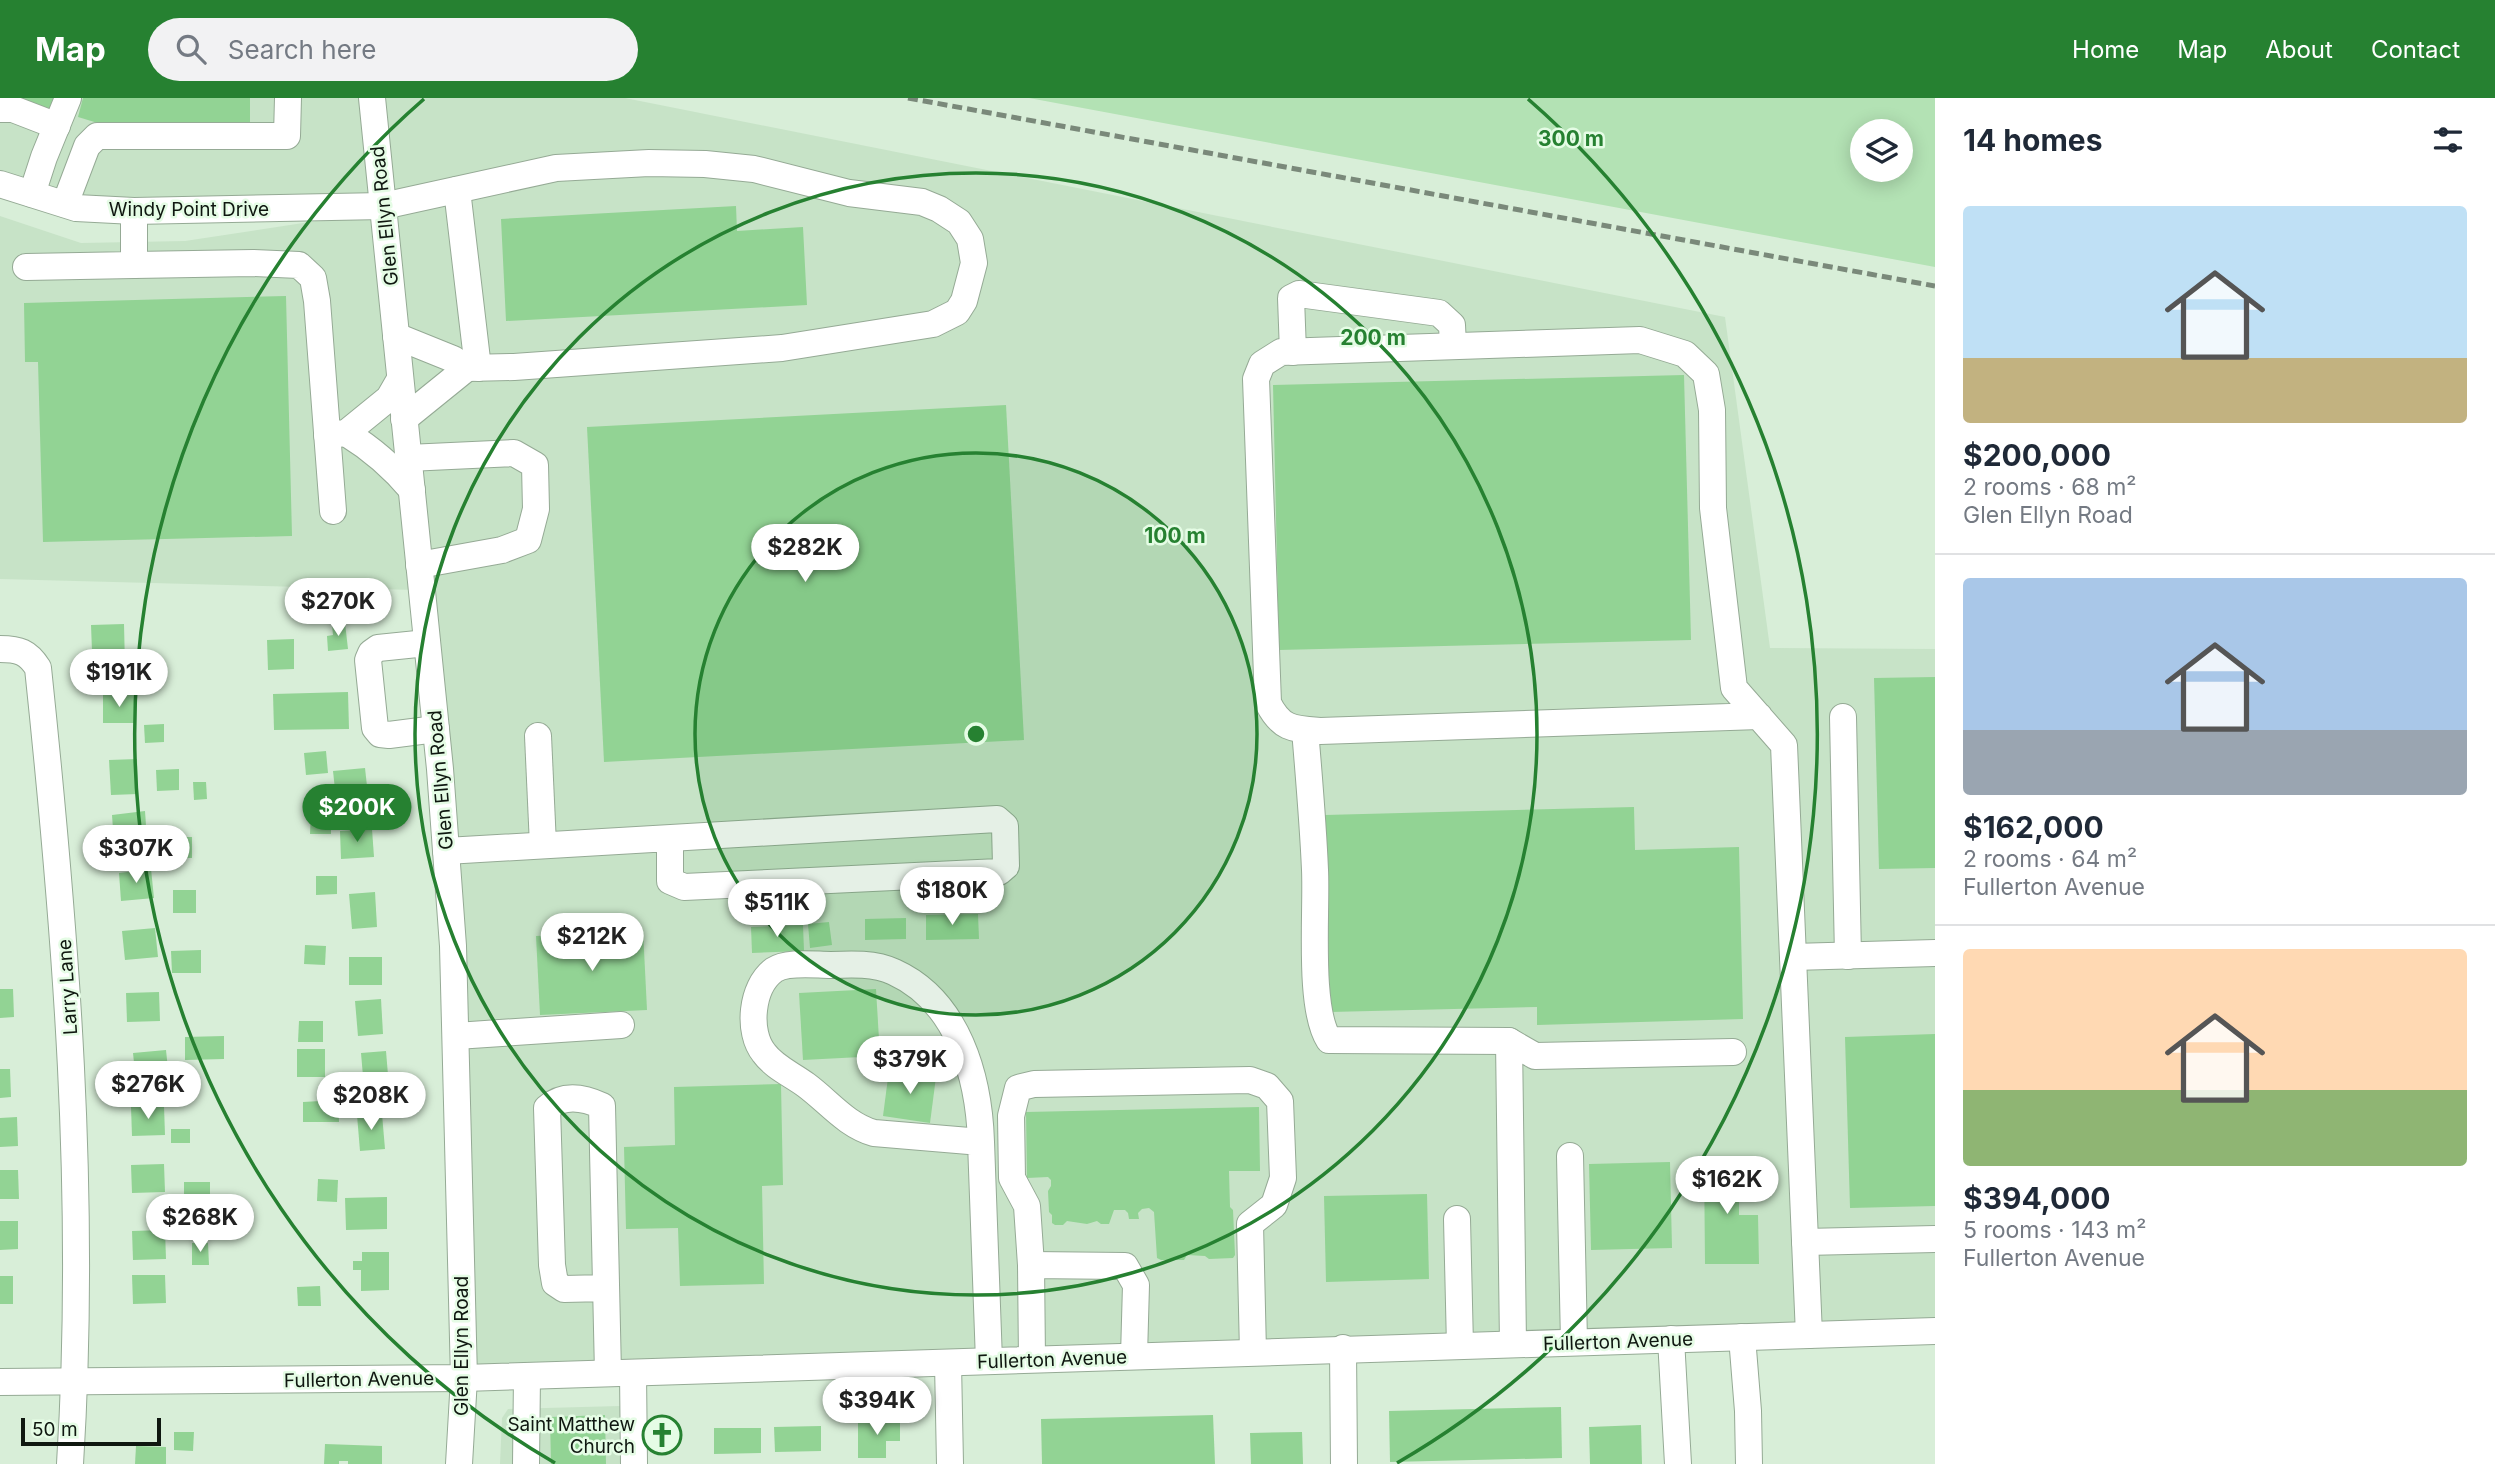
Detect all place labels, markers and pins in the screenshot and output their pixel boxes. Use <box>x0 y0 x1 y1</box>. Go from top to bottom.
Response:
pin: $282K <box>756 524 854 584</box>
pin: $270K <box>289 578 387 638</box>
pin: $191K <box>70 650 168 709</box>
centre of rings <box>964 722 988 746</box>
pin: $200K <box>308 784 406 844</box>
pin: $307K <box>87 826 185 885</box>
pin: $180K <box>903 868 1001 927</box>
pin: $511K <box>728 880 826 939</box>
pin: $212K <box>543 914 641 973</box>
pin: $379K <box>861 1037 959 1096</box>
pin: $276K <box>99 1062 197 1121</box>
pin: $208K <box>322 1072 420 1132</box>
pin: $162K <box>1678 1156 1776 1216</box>
pin: $268K <box>151 1194 249 1254</box>
pin: $394K <box>828 1378 926 1437</box>
place label: Saint Matthew Church <box>507 1413 635 1458</box>
church icon: Saint Matthew Church <box>641 1414 683 1456</box>

